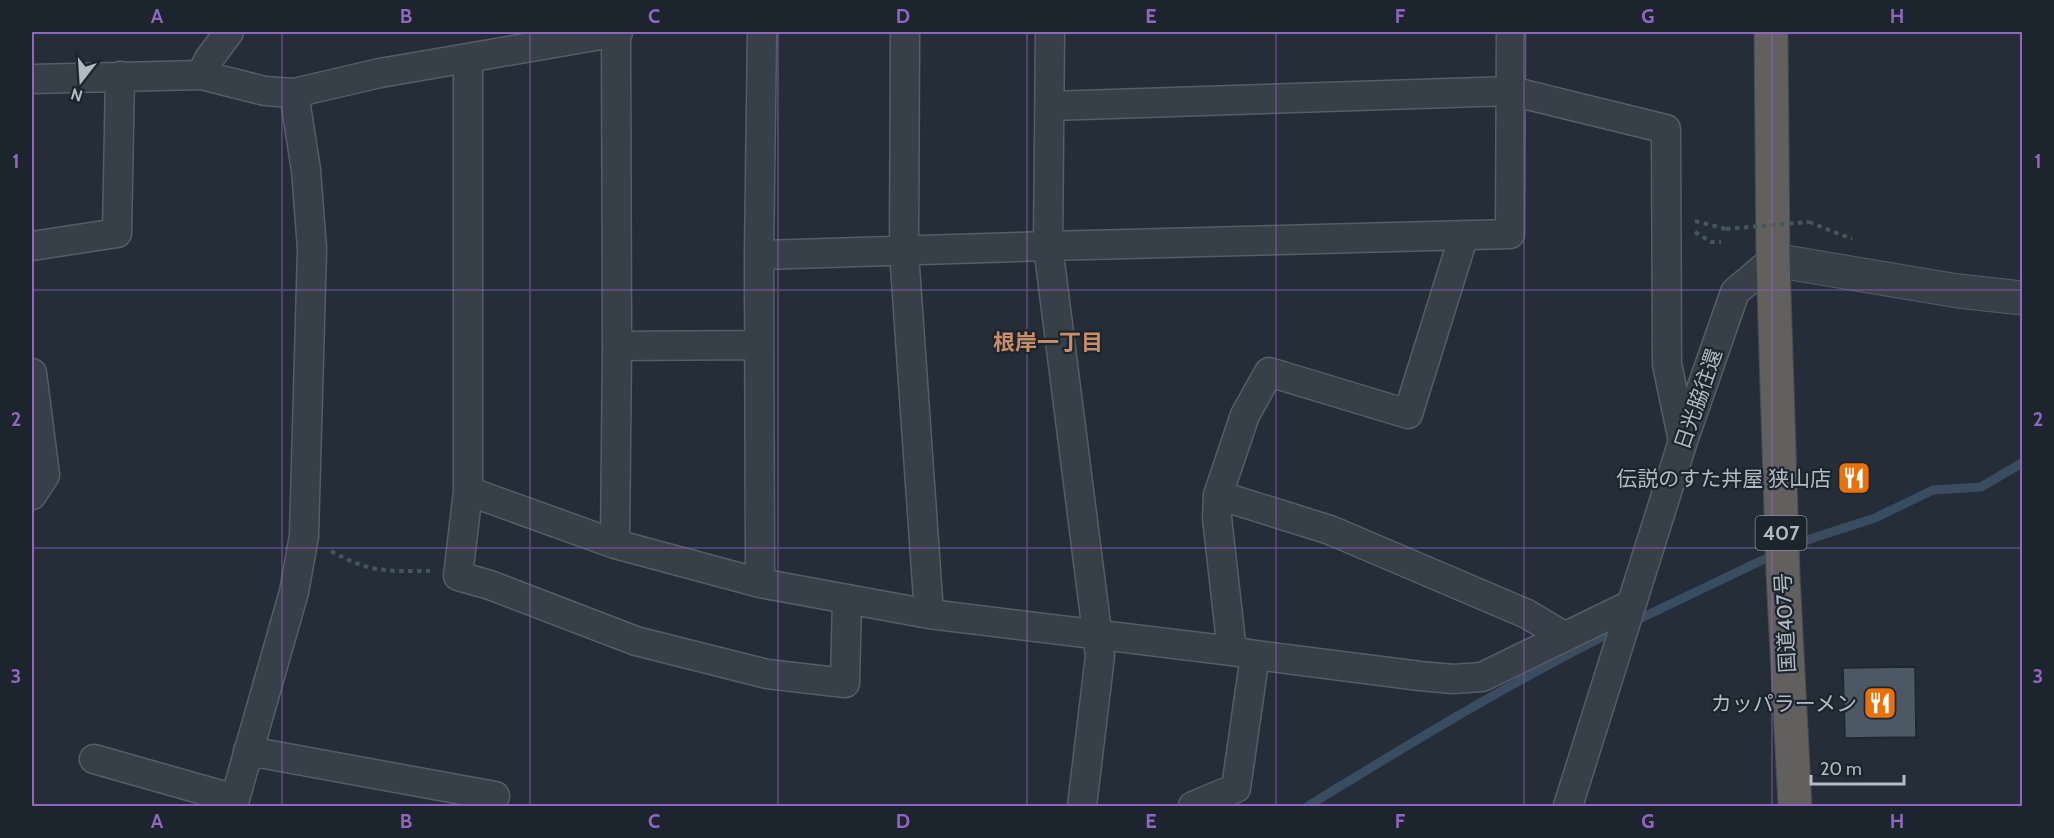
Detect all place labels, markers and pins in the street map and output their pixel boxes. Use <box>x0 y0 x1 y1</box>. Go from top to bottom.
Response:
restaurant icon: 伝説のすた丼屋 狭山店 <box>1836 460 1872 496</box>
place label: 伝説のすた丼屋 狭山店 <box>1616 466 1831 491</box>
restaurant icon: カッパラーメン <box>1862 685 1898 721</box>
place label: カッパラーメン <box>1711 691 1857 716</box>

